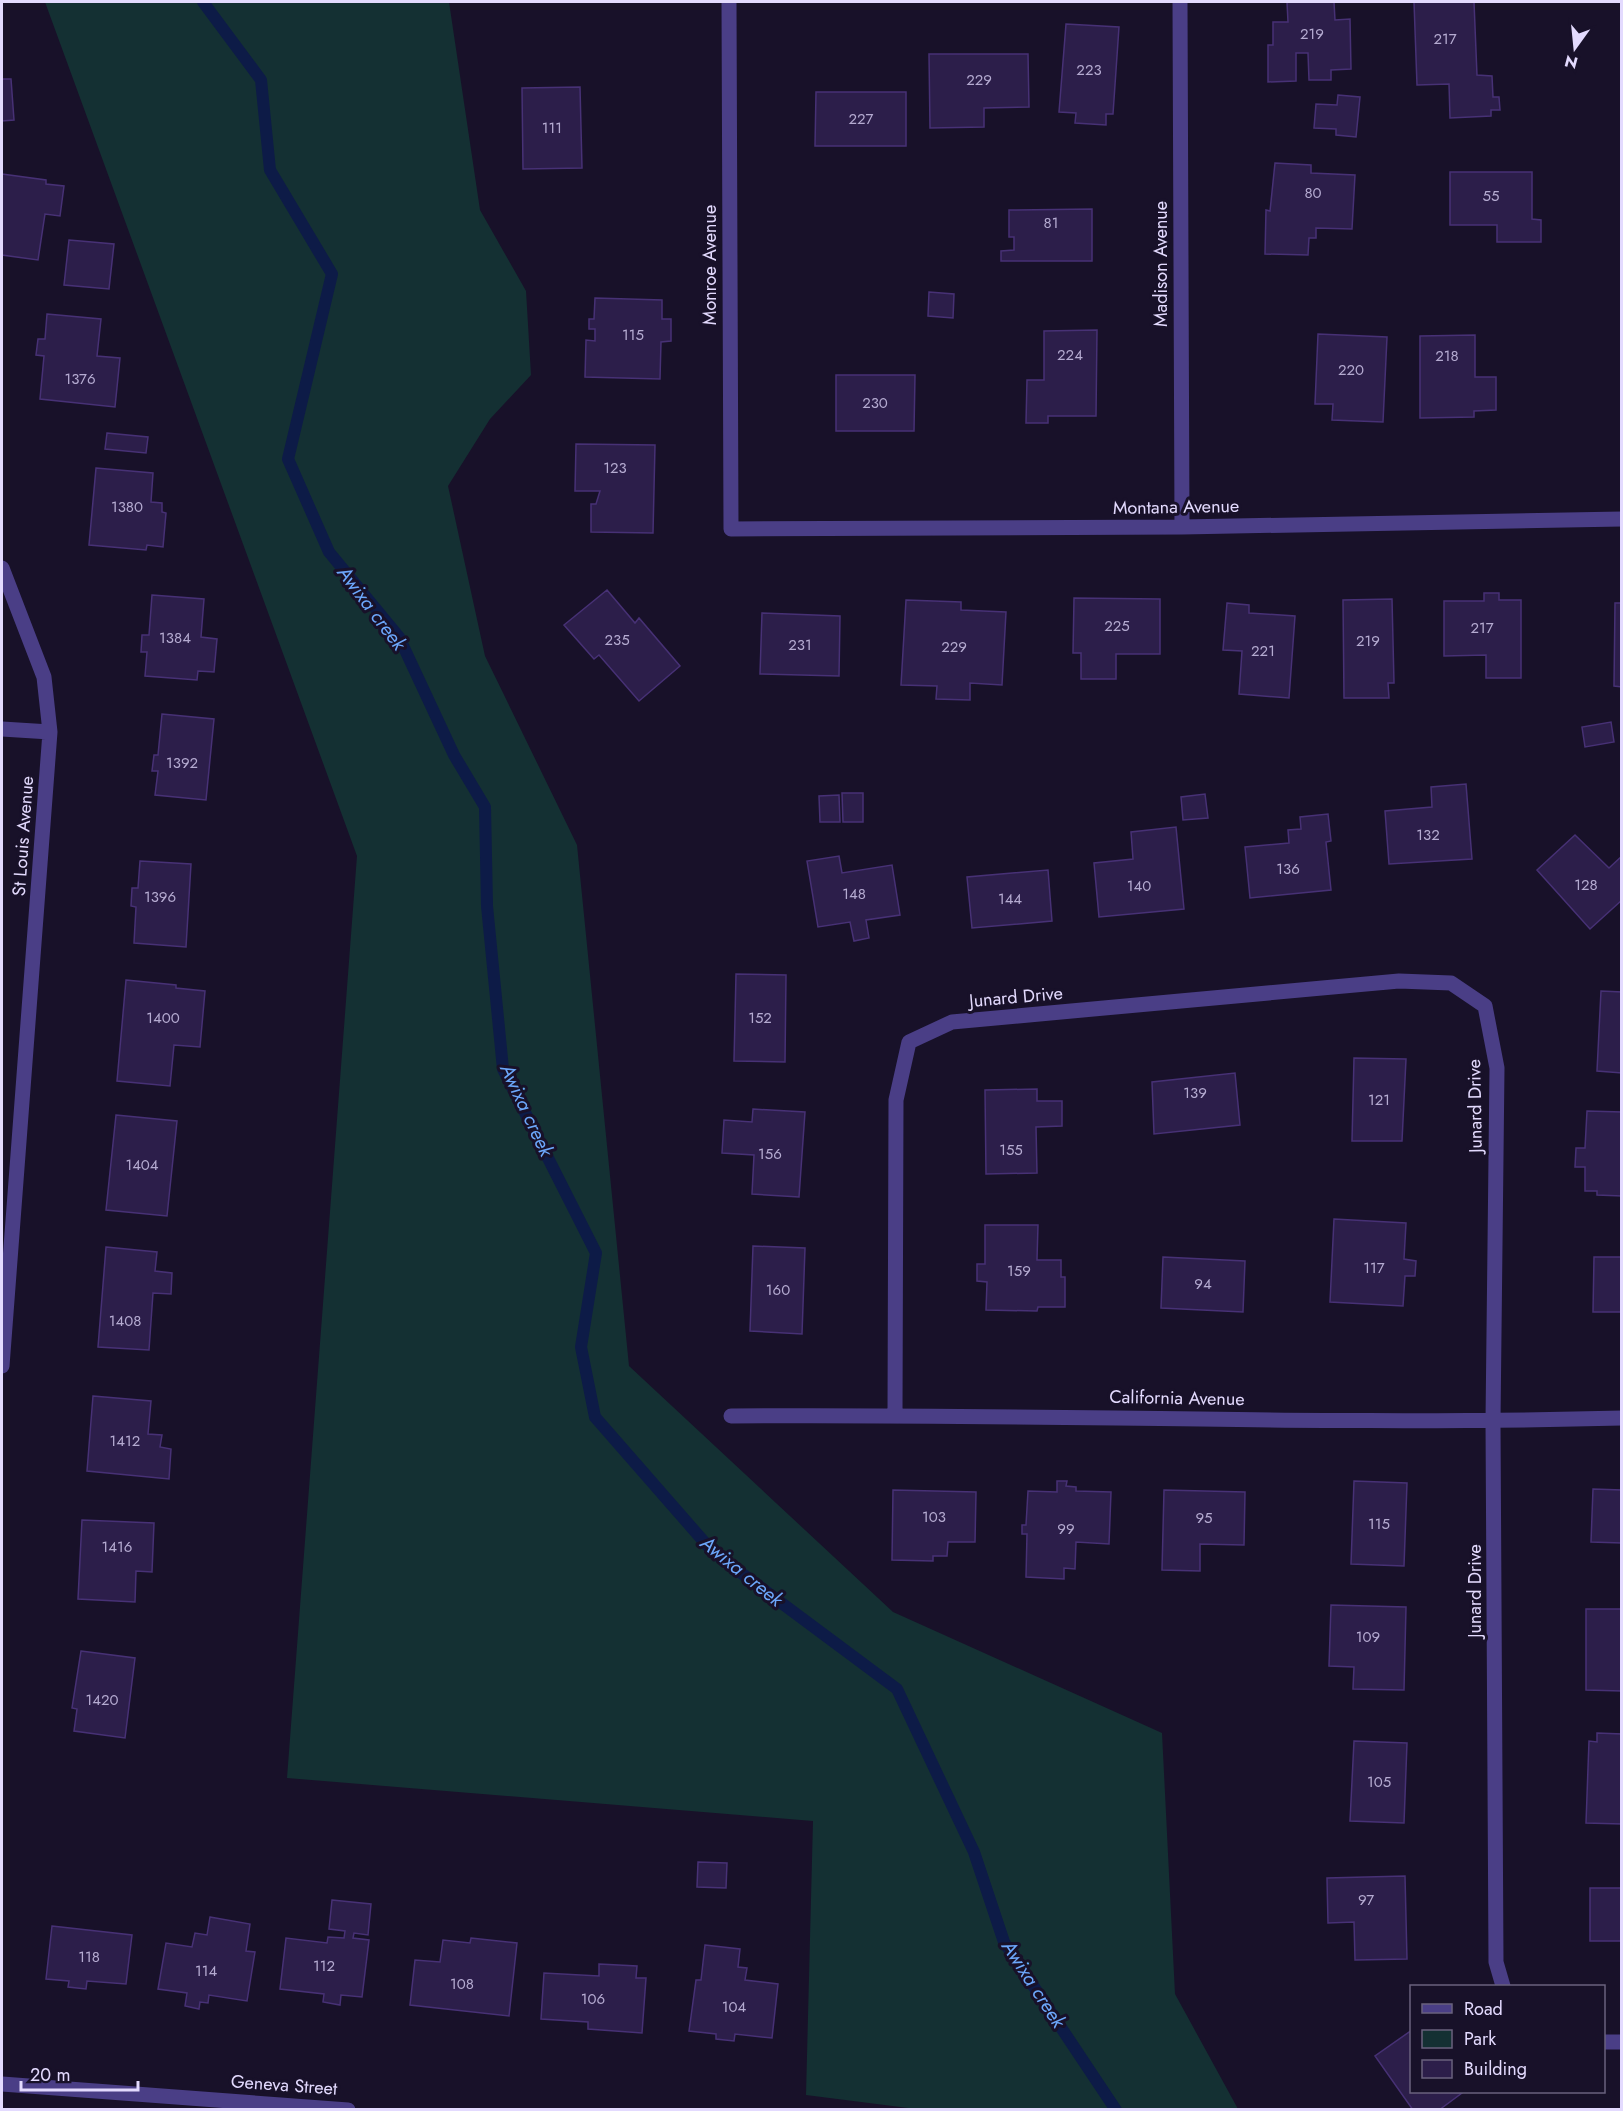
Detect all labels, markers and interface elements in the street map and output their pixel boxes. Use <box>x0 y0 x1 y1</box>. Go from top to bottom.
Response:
north arrow <box>1545 18 1605 78</box>
house number: 219 <box>1300 23 1324 45</box>
house number: 217 <box>1433 28 1457 50</box>
text: N <box>1562 49 1580 75</box>
house number: 223 <box>1076 59 1102 81</box>
house number: 229 <box>966 69 992 91</box>
house number: 227 <box>849 108 874 130</box>
house number: 111 <box>542 117 562 139</box>
house number: 80 <box>1304 182 1322 204</box>
house number: 55 <box>1483 185 1499 207</box>
street label: Madison Avenue <box>1148 201 1174 327</box>
street label: Monroe Avenue <box>697 205 723 325</box>
house number: 81 <box>1044 212 1058 234</box>
house number: 115 <box>622 324 644 346</box>
house number: 224 <box>1057 344 1083 366</box>
house number: 218 <box>1435 345 1459 367</box>
house number: 220 <box>1338 359 1364 381</box>
house number: 1376 <box>64 368 96 390</box>
house number: 230 <box>862 392 888 414</box>
house number: 123 <box>603 457 627 479</box>
street label: Montana Avenue <box>1113 493 1239 521</box>
house number: 1380 <box>111 496 143 518</box>
water label: Awixa creek <box>329 559 414 658</box>
house number: 225 <box>1104 615 1130 637</box>
house number: 217 <box>1470 617 1494 639</box>
house number: 1384 <box>159 627 191 649</box>
house number: 235 <box>604 629 630 651</box>
house number: 219 <box>1356 630 1380 652</box>
house number: 231 <box>788 634 812 656</box>
house number: 229 <box>941 636 967 658</box>
house number: 221 <box>1251 640 1275 662</box>
house number: 1392 <box>166 752 198 774</box>
street label: St Louis Avenue <box>6 775 40 897</box>
house number: 132 <box>1416 824 1440 846</box>
house number: 136 <box>1276 858 1300 880</box>
house number: 128 <box>1574 874 1598 896</box>
house number: 140 <box>1127 875 1151 897</box>
house number: 148 <box>842 883 866 905</box>
house number: 1396 <box>144 886 176 908</box>
house number: 144 <box>998 888 1022 910</box>
street label: Junard Drive <box>966 980 1064 1014</box>
house number: 1400 <box>146 1007 180 1029</box>
house number: 152 <box>748 1007 772 1029</box>
water label: Awixa creek <box>492 1058 561 1163</box>
street label: Junard Drive <box>1461 1059 1489 1155</box>
house number: 139 <box>1183 1082 1207 1104</box>
house number: 121 <box>1368 1089 1390 1111</box>
house number: 155 <box>999 1139 1023 1161</box>
house number: 156 <box>758 1143 782 1165</box>
house number: 1404 <box>125 1154 159 1176</box>
house number: 117 <box>1363 1257 1385 1279</box>
house number: 159 <box>1007 1260 1031 1282</box>
house number: 94 <box>1194 1273 1212 1295</box>
house number: 160 <box>766 1279 790 1301</box>
house number: 1408 <box>109 1310 141 1332</box>
street label: California Avenue <box>1109 1384 1245 1412</box>
house number: 1412 <box>110 1430 140 1452</box>
house number: 103 <box>922 1506 946 1528</box>
house number: 95 <box>1195 1507 1213 1529</box>
house number: 115 <box>1368 1513 1390 1535</box>
house number: 99 <box>1057 1518 1075 1540</box>
water label: Awixa creek <box>693 1528 791 1615</box>
house number: 1416 <box>102 1536 132 1558</box>
street label: Junard Drive <box>1462 1544 1488 1640</box>
house number: 109 <box>1356 1626 1380 1648</box>
house number: 1420 <box>85 1689 119 1711</box>
house number: 105 <box>1367 1771 1391 1793</box>
house number: 97 <box>1358 1889 1374 1911</box>
water label: Awixa creek <box>994 1934 1074 2035</box>
house number: 118 <box>78 1946 100 1968</box>
house number: 112 <box>313 1955 335 1977</box>
house number: 114 <box>195 1960 217 1982</box>
house number: 108 <box>450 1973 474 1995</box>
legend <box>1410 1985 1605 2093</box>
house number: 106 <box>581 1988 605 2010</box>
house number: 104 <box>722 1996 747 2018</box>
text: Road <box>1464 1996 1503 2022</box>
text: Park <box>1464 2026 1496 2052</box>
scale bar <box>21 2054 138 2092</box>
text: Building <box>1464 2056 1527 2082</box>
text: 20 m <box>30 2062 70 2088</box>
street label: Geneva Street <box>230 2068 339 2102</box>

